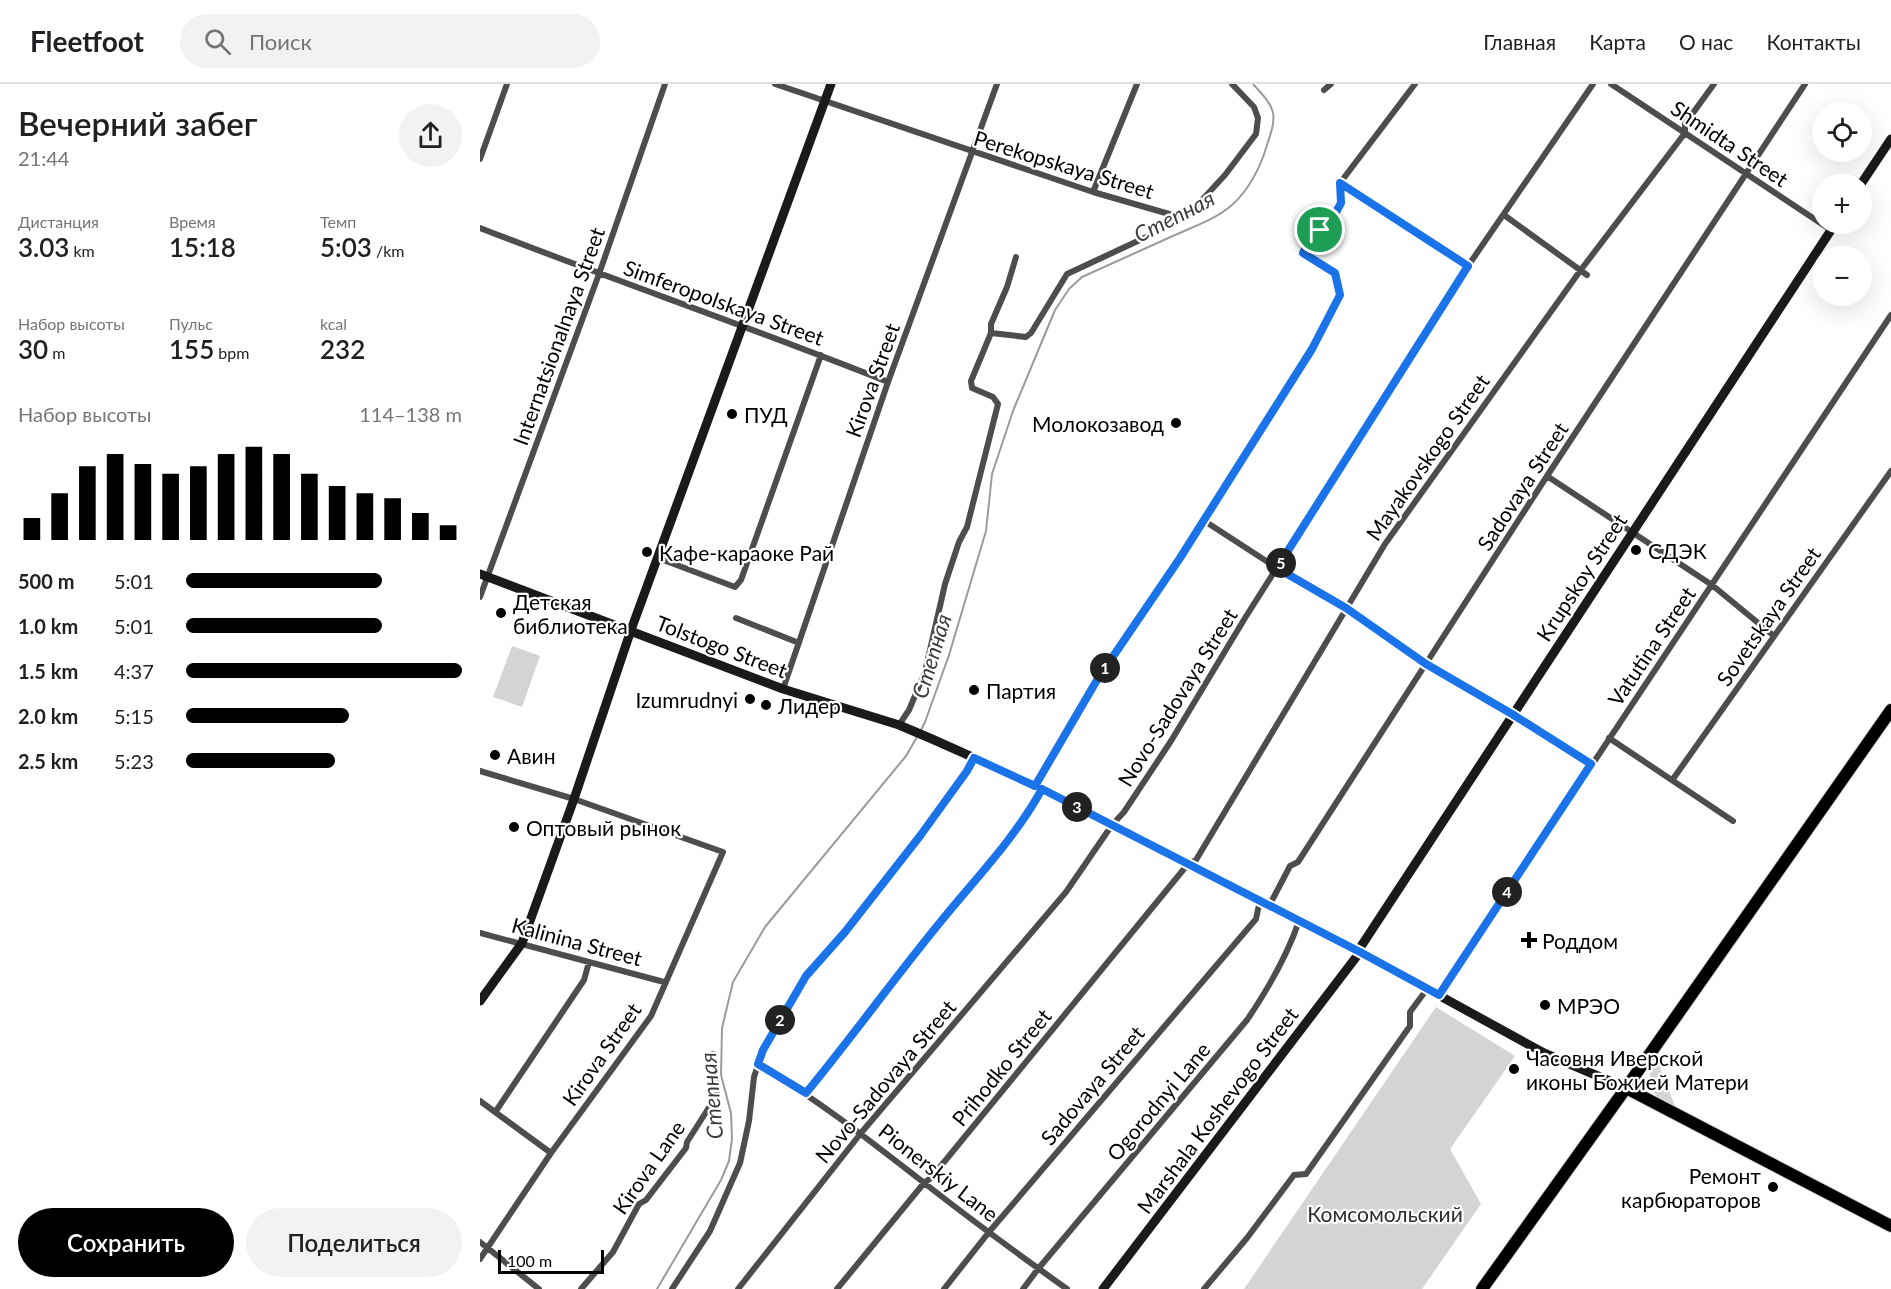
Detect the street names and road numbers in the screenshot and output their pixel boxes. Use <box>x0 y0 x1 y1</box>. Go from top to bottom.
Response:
street label: Shmidta Street <box>1667 95 1794 192</box>
street label: Perekopskaya Street <box>971 125 1157 203</box>
street label: Internatsionalnaya Street <box>507 223 609 448</box>
street label: Simferopolskaya Street <box>621 254 828 350</box>
street label: Kirova Street <box>840 319 904 440</box>
street label: Mayakovskogo Street <box>1360 369 1494 545</box>
street label: Sadovaya Street <box>1471 417 1573 555</box>
street label: Krupskoy Street <box>1531 508 1632 645</box>
street label: Sovetskaya Street <box>1711 541 1825 690</box>
street label: Vatutina Street <box>1602 581 1700 710</box>
street label: Novo-Sadovaya Street <box>1112 603 1242 791</box>
street label: Tolstogo Street <box>653 610 792 683</box>
street label: Kalinina Street <box>509 912 645 971</box>
street label: Novo-Sadovaya Street <box>809 994 961 1168</box>
street label: Kirova Street <box>556 998 646 1110</box>
street label: Marshala Koshevogo Street <box>1131 1002 1303 1218</box>
street label: Prihodko Street <box>946 1003 1056 1130</box>
street label: Sadovaya Street <box>1035 1020 1149 1150</box>
street label: Ogorodnyi Lane <box>1101 1037 1215 1165</box>
street label: Kirova Lane <box>607 1116 689 1218</box>
street label: Pionerskiy Lane <box>874 1118 1004 1226</box>

